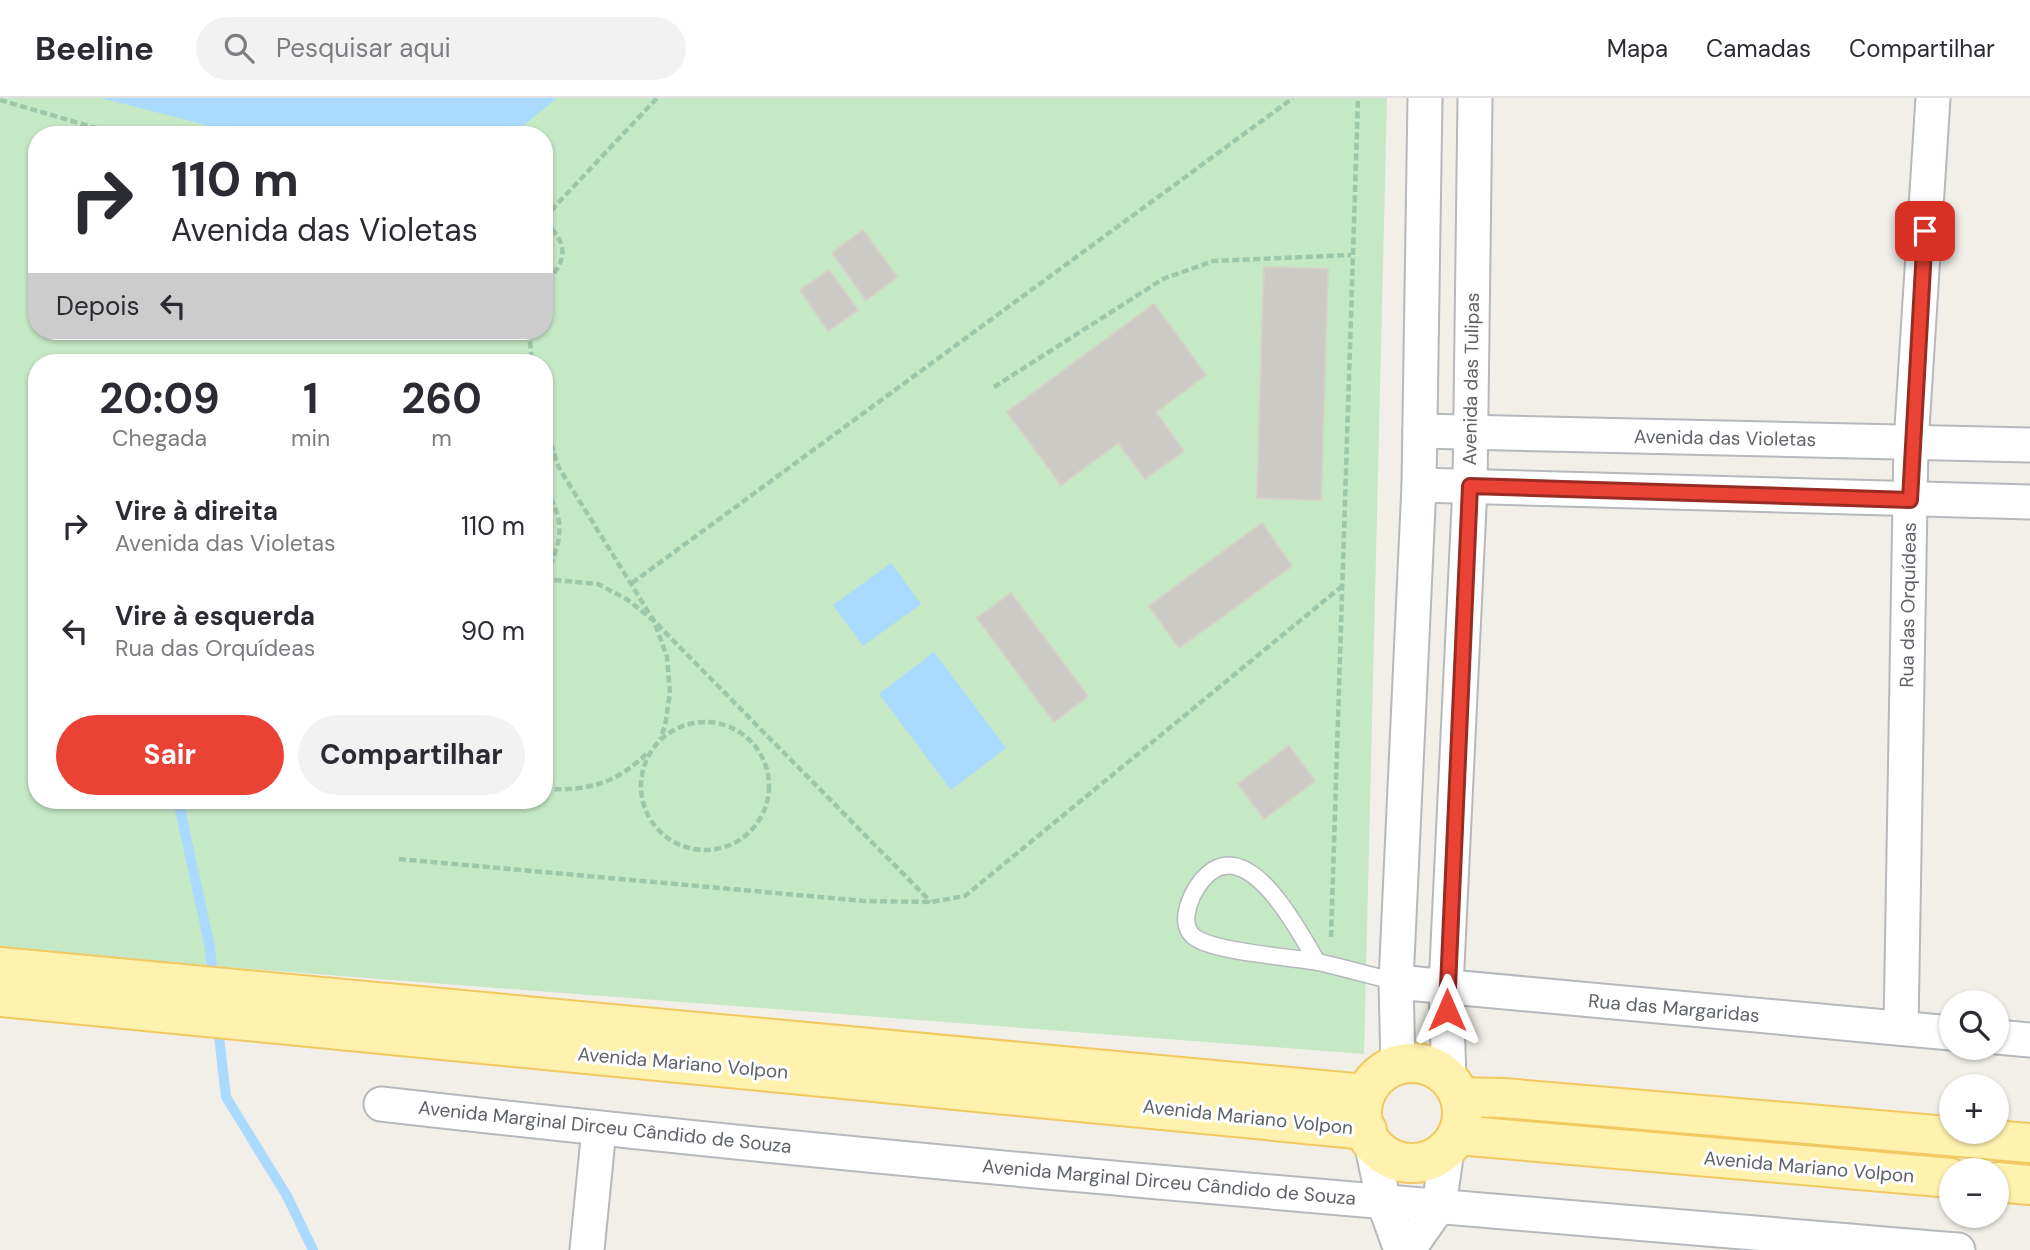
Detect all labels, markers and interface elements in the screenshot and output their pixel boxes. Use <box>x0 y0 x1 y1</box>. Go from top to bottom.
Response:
search box <box>196 17 686 80</box>
text: Beeline <box>35 27 154 70</box>
icon: search <box>220 29 258 67</box>
text: Pesquisar aqui <box>276 31 451 65</box>
text: Mapa <box>1607 33 1668 64</box>
text: Camadas <box>1706 33 1811 64</box>
text: Compartilhar <box>1849 33 1995 64</box>
text: 110 m <box>171 147 299 211</box>
icon: right <box>56 154 147 245</box>
pin <box>1895 201 1955 261</box>
text: Avenida das Violetas <box>171 209 478 251</box>
icon: arrive <box>1906 212 1944 250</box>
icon: left <box>154 287 192 325</box>
text: Depois <box>56 289 140 323</box>
street label: Avenida das Tulipas <box>1457 292 1485 466</box>
text: 20:09 <box>99 371 220 426</box>
text: 1 <box>303 371 318 426</box>
text: 260 <box>401 371 482 426</box>
text: Chegada <box>112 423 207 453</box>
text: min <box>291 423 330 453</box>
text: m <box>431 423 452 453</box>
street label: Avenida das Violetas <box>1634 424 1816 452</box>
text: Vire à direita <box>115 494 278 528</box>
icon: right <box>56 507 94 545</box>
text: 110 m <box>461 509 525 543</box>
street label: Rua das Orquídeas <box>1894 522 1922 688</box>
text: Avenida das Violetas <box>115 528 336 558</box>
text: Vire à esquerda <box>115 599 315 633</box>
icon: left <box>56 612 94 650</box>
text: 90 m <box>461 614 525 648</box>
text: Rua das Orquídeas <box>115 633 315 663</box>
button: Sair <box>56 715 284 795</box>
button: Compartilhar <box>298 715 525 795</box>
position arrow <box>1410 973 1484 1047</box>
street label: Rua das Margaridas <box>1587 988 1761 1028</box>
map controls <box>1939 990 2009 1228</box>
button: search <box>1939 990 2009 1060</box>
street label: Avenida Mariano Volpon <box>577 1041 789 1085</box>
button: + <box>1939 1074 2009 1144</box>
street label: Avenida Mariano Volpon <box>1142 1094 1354 1140</box>
street label: Avenida Marginal Dirceu Cândido de Souza <box>417 1095 793 1159</box>
street label: Avenida Mariano Volpon <box>1703 1145 1915 1189</box>
street label: Avenida Marginal Dirceu Cândido de Souza <box>981 1153 1357 1211</box>
button: − <box>1939 1158 2009 1228</box>

